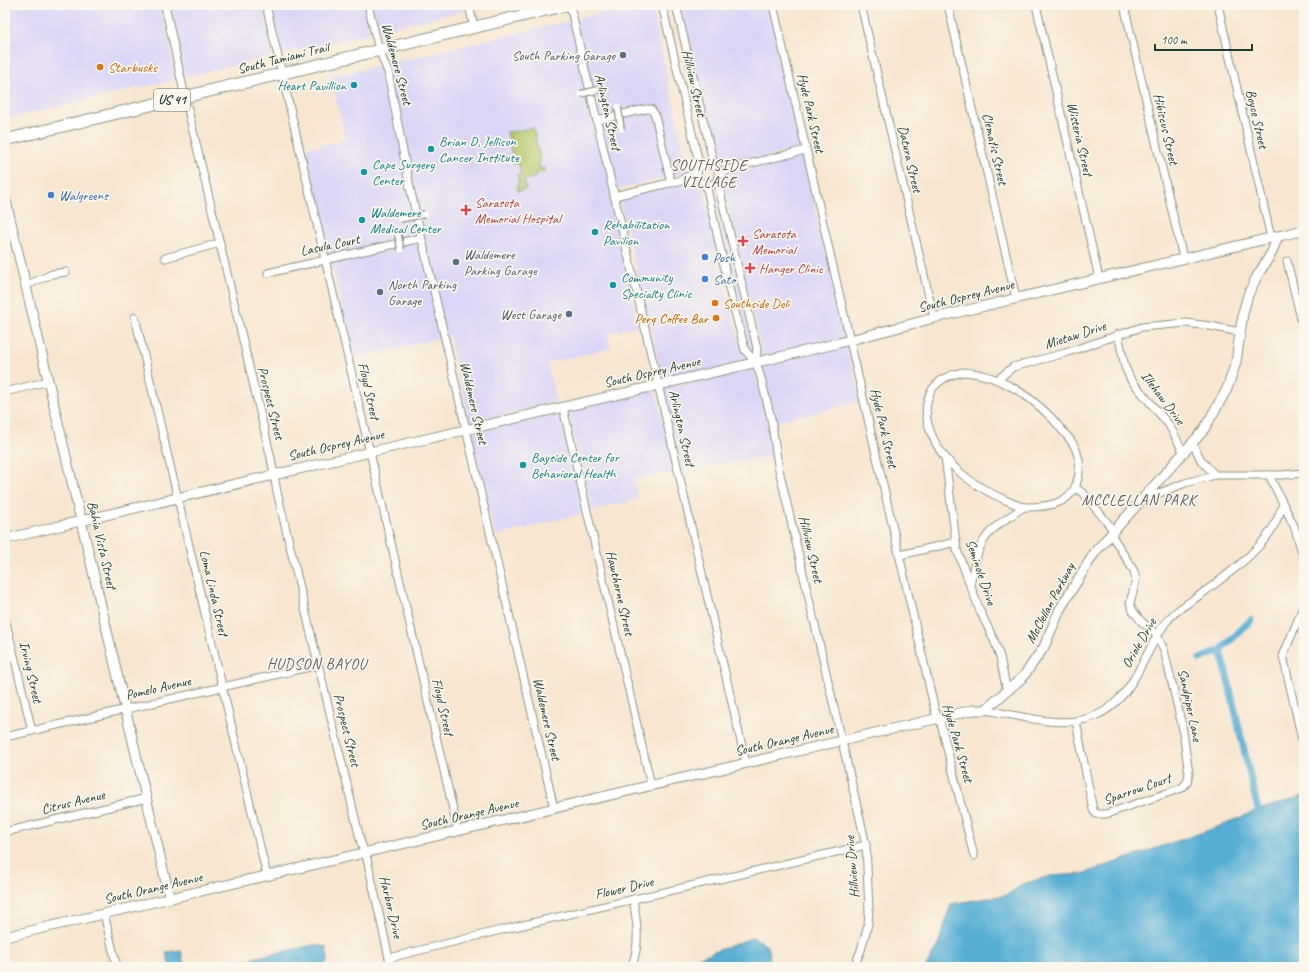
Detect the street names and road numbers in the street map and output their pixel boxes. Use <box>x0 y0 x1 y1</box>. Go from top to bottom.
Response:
street label: Waldemere Street <box>378 21 416 108</box>
street label: South Tamiami Trail <box>235 38 333 78</box>
street label: Hillview Street <box>678 48 710 119</box>
street label: Arlington Street <box>591 72 626 154</box>
street label: Hyde Park Street <box>794 72 829 156</box>
street label: Boyce Street <box>1242 88 1272 151</box>
road number: US 41 <box>154 89 190 111</box>
street label: Hibiscus Street <box>1150 92 1183 168</box>
street label: Wisteria Street <box>1063 101 1097 180</box>
street label: Clematis Street <box>978 111 1012 188</box>
street label: Datura Street <box>894 124 926 196</box>
street label: Lasula Court <box>299 230 362 260</box>
street label: South Osprey Avenue <box>916 276 1017 316</box>
street label: Mietaw Drive <box>1042 317 1109 353</box>
street label: South Osprey Avenue <box>602 352 703 391</box>
street label: Waldemere Street <box>456 360 492 447</box>
street label: Floyd Street <box>354 361 384 423</box>
street label: Prospect Street <box>254 365 289 442</box>
street label: Illehaw Drive <box>1137 368 1190 429</box>
street label: Hyde Park Street <box>867 387 902 471</box>
street label: Arlington Street <box>665 388 700 470</box>
street label: South Osprey Avenue <box>286 425 387 464</box>
street label: Bahia Vista Street <box>84 500 121 593</box>
street label: Hillview Street <box>795 514 827 585</box>
street label: Seminole Drive <box>962 537 1001 608</box>
street label: Loma Linda Street <box>196 548 233 640</box>
street label: Hawthorne Street <box>602 549 638 638</box>
street label: McClellan Parkway <box>1022 559 1079 646</box>
street label: Oriole Drive <box>1118 614 1161 671</box>
street label: Irving Street <box>16 640 47 706</box>
street label: Sandpiper Lane <box>1174 667 1206 744</box>
street label: Pomelo Avenue <box>124 672 194 704</box>
street label: Waldemere Street <box>529 676 565 763</box>
street label: Floyd Street <box>428 677 458 739</box>
street label: Prospect Street <box>330 692 365 769</box>
street label: Hyde Park Street <box>939 702 978 786</box>
street label: South Orange Avenue <box>733 720 836 760</box>
street label: Sparrow Court <box>1101 769 1175 808</box>
street label: Citrus Avenue <box>40 786 108 818</box>
street label: South Orange Avenue <box>418 794 521 834</box>
street label: Hillview Drive <box>841 834 863 899</box>
street label: South Orange Avenue <box>102 868 205 908</box>
street label: Flower Drive <box>593 873 656 903</box>
street label: Harbor Drive <box>376 874 407 941</box>

